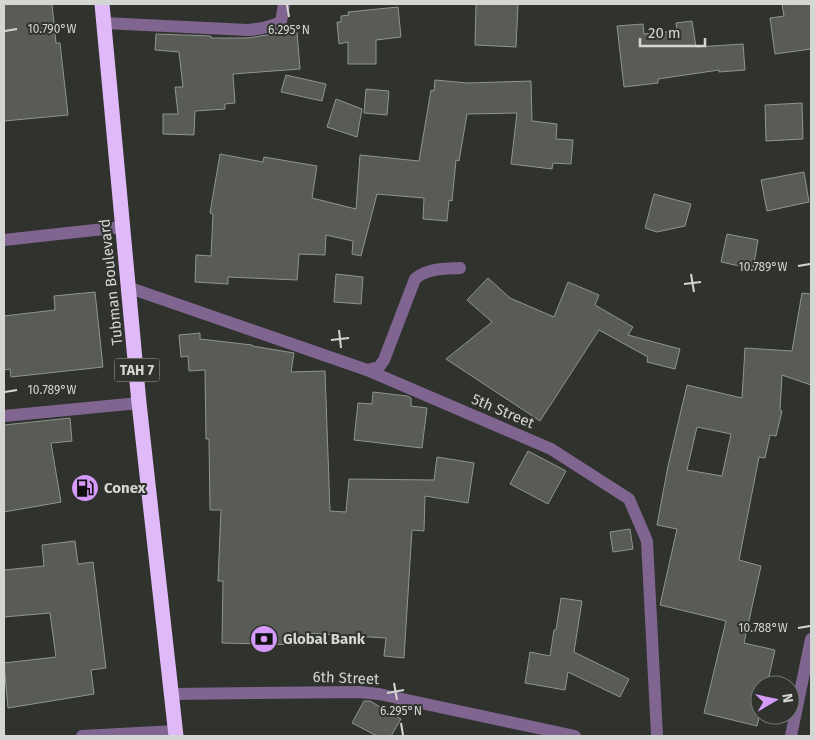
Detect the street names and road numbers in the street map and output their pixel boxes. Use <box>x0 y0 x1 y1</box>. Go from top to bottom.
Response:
street label: Tubman Boulevard <box>95 218 127 346</box>
road number: TAH 7 <box>114 358 160 382</box>
street label: 5th Street <box>469 390 538 432</box>
street label: 6th Street <box>312 668 380 688</box>

